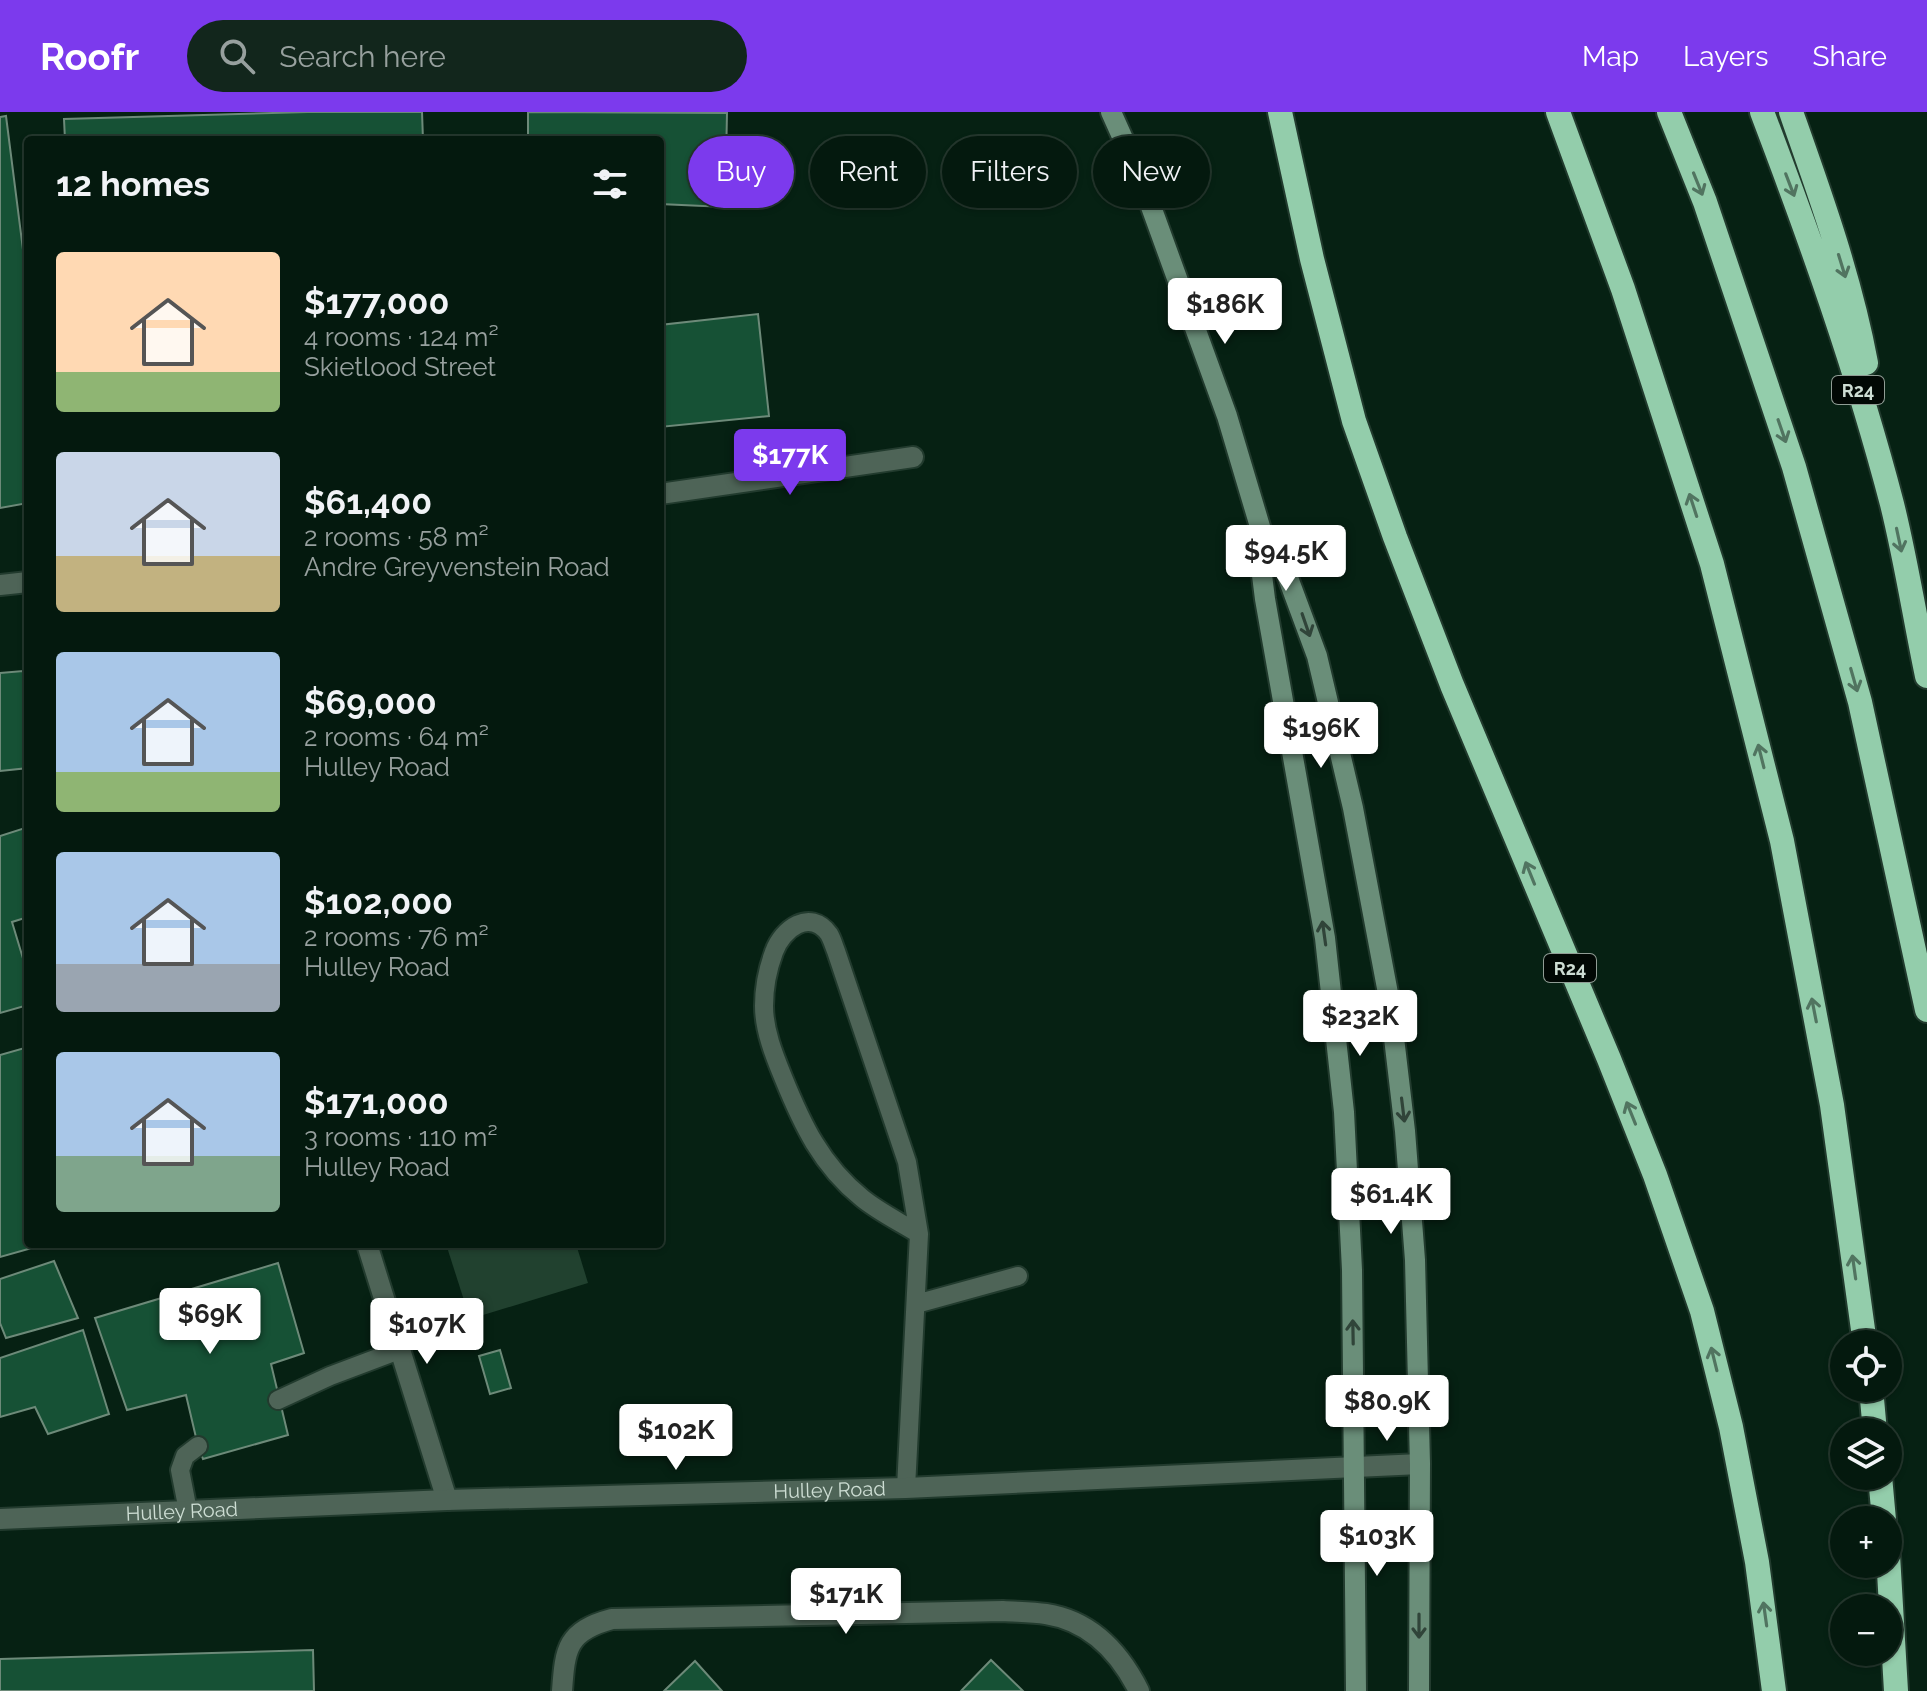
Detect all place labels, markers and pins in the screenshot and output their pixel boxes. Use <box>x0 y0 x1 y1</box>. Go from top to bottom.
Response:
pin: $186K <box>1169 278 1281 346</box>
pin: $177K <box>734 429 846 497</box>
pin: $94.5K <box>1221 525 1351 593</box>
pin: $196K <box>1265 702 1377 770</box>
pin: $232K <box>1304 990 1416 1058</box>
pin: $61.4K <box>1326 1168 1456 1236</box>
pin: $69K <box>163 1288 257 1356</box>
pin: $107K <box>371 1298 483 1366</box>
pin: $80.9K <box>1322 1375 1452 1443</box>
pin: $102K <box>620 1404 732 1472</box>
pin: $103K <box>1321 1510 1433 1578</box>
pin: $171K <box>790 1568 902 1636</box>

